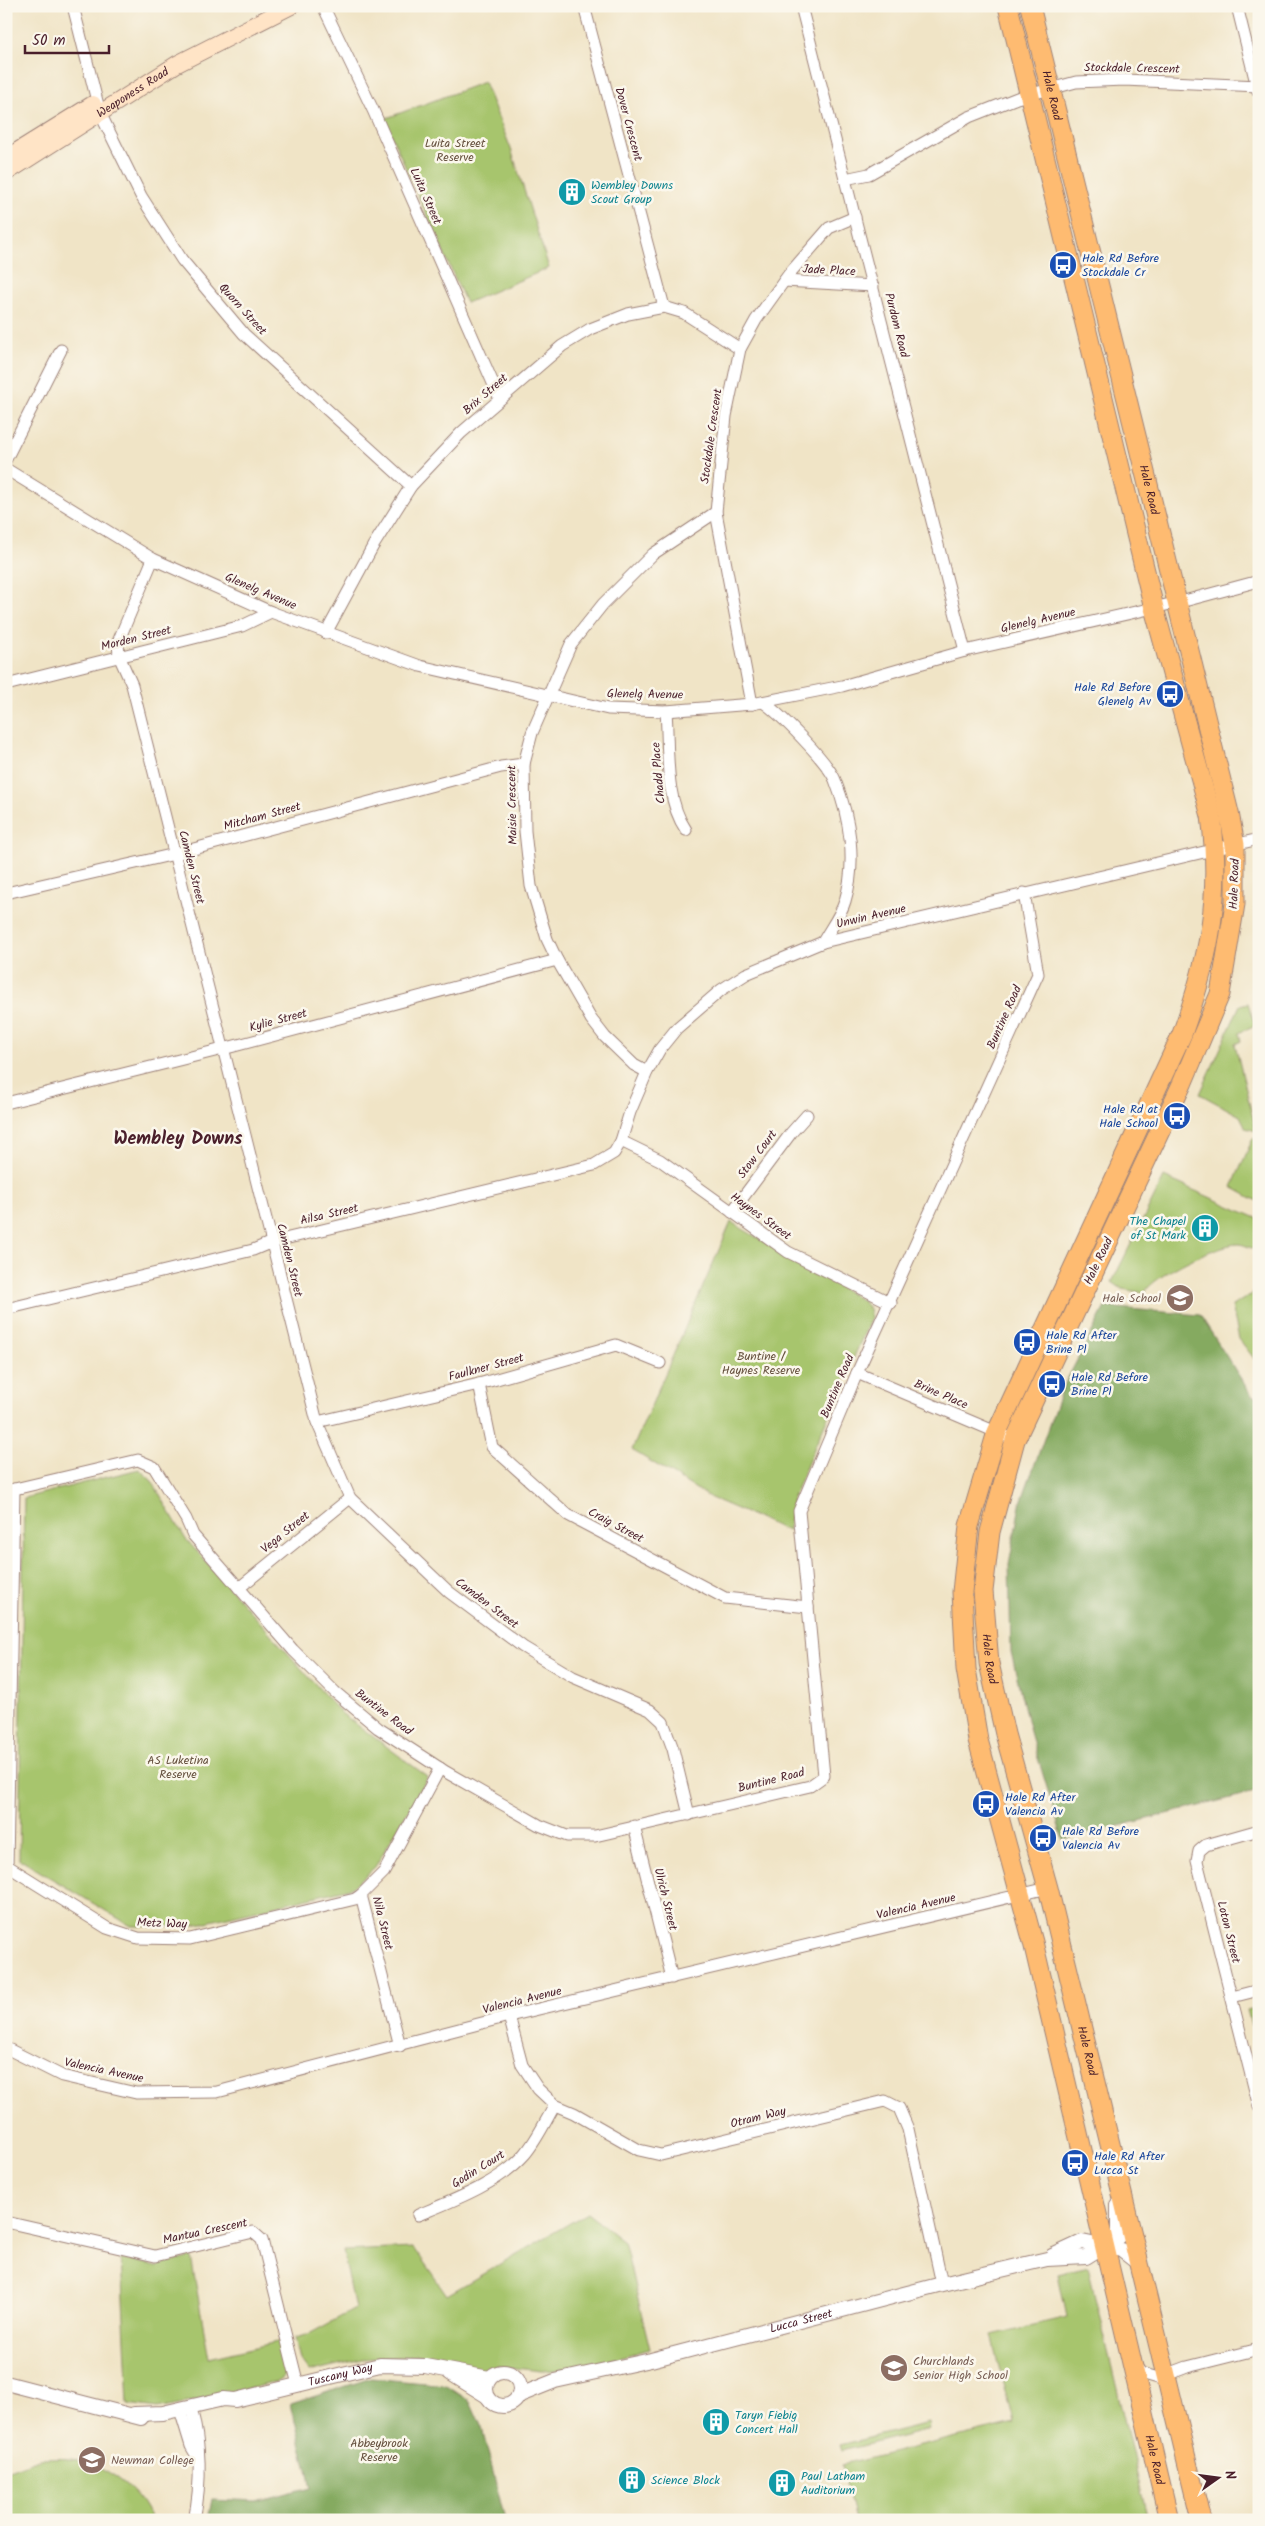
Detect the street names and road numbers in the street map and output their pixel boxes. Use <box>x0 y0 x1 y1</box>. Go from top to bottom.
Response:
street label: Stockdale Crescent <box>1084 58 1180 79</box>
street label: Weaponess Road <box>93 62 174 123</box>
street label: Hale Road <box>1036 68 1067 123</box>
street label: Dover Crescent <box>610 85 648 164</box>
street label: Luita Street <box>405 165 447 228</box>
street label: Jade Place <box>802 260 857 281</box>
street label: Quorn Street <box>214 279 272 340</box>
street label: Purdom Road <box>879 291 914 360</box>
street label: Brix Street <box>458 369 513 420</box>
street label: Stockdale Crescent <box>695 387 728 485</box>
street label: Hale Road <box>1133 463 1164 518</box>
street label: Glenelg Avenue <box>222 568 300 615</box>
street label: Glenelg Avenue <box>999 603 1078 638</box>
street label: Morden Street <box>99 620 174 656</box>
street label: Glenelg Avenue <box>607 684 684 705</box>
street label: Chadd Place <box>646 741 671 805</box>
street label: Maisie Crescent <box>502 765 523 845</box>
street label: Mitcham Street <box>221 797 303 836</box>
street label: Camden Street <box>173 828 210 906</box>
street label: Hale Road <box>1224 857 1245 910</box>
street label: Unwin Avenue <box>834 899 908 934</box>
street label: Buntine Road <box>982 981 1027 1052</box>
street label: Kylie Street <box>247 1004 309 1037</box>
street label: Stow Court <box>733 1126 782 1183</box>
street label: Haynes Street <box>726 1188 795 1245</box>
street label: Ailsa Street <box>298 1199 360 1230</box>
street label: Camden Street <box>271 1221 308 1299</box>
street label: Hale Road <box>1079 1233 1119 1288</box>
street label: Faulkner Street <box>446 1348 526 1387</box>
street label: Buntine Road <box>815 1350 860 1421</box>
street label: Brine Place <box>911 1375 971 1415</box>
street label: Craig Street <box>585 1503 647 1548</box>
street label: Vega Street <box>257 1506 314 1558</box>
street label: Camden Street <box>451 1573 523 1634</box>
street label: Hale Road <box>977 1633 1003 1687</box>
street label: Buntine Road <box>351 1684 417 1741</box>
street label: Buntine Road <box>736 1763 807 1798</box>
street label: Ulrich Street <box>649 1866 683 1933</box>
street label: Valencia Avenue <box>875 1888 958 1925</box>
street label: Nila Street <box>367 1894 398 1952</box>
street label: Loton Street <box>1212 1899 1246 1966</box>
street label: Metz Way <box>137 1913 188 1934</box>
street label: Valencia Avenue <box>481 1981 564 2019</box>
street label: Hale Road <box>1072 2024 1102 2079</box>
street label: Valencia Avenue <box>62 2053 146 2088</box>
street label: Otram Way <box>728 2101 788 2134</box>
street label: Godin Court <box>448 2145 509 2193</box>
street label: Mantua Crescent <box>161 2213 249 2250</box>
street label: Lucca Street <box>768 2304 835 2339</box>
street label: Tuscany Way <box>306 2358 375 2392</box>
street label: Hale Road <box>1139 2433 1170 2488</box>

